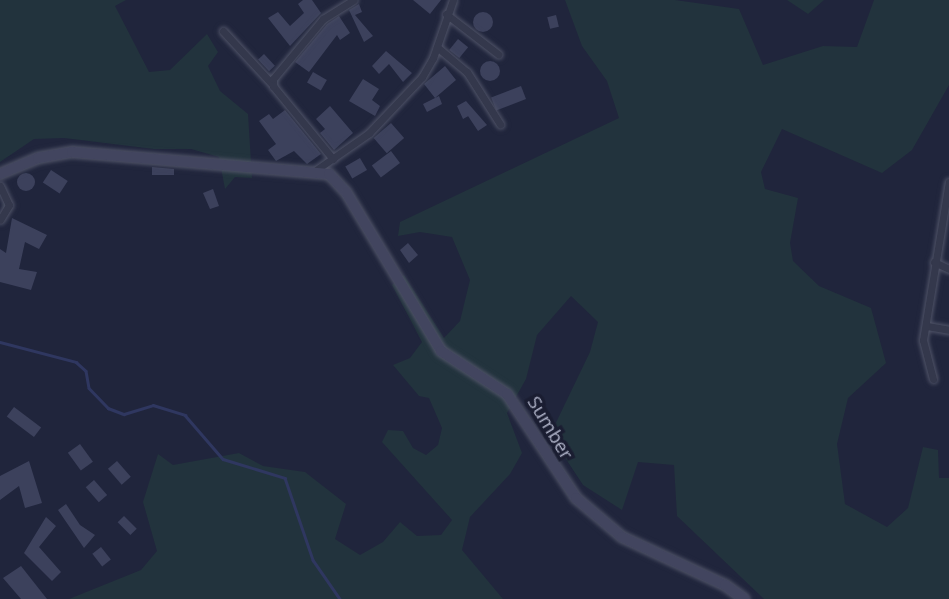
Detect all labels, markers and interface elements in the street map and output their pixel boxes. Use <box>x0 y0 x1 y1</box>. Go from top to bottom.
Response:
street label: Sumber <box>522 392 578 464</box>

